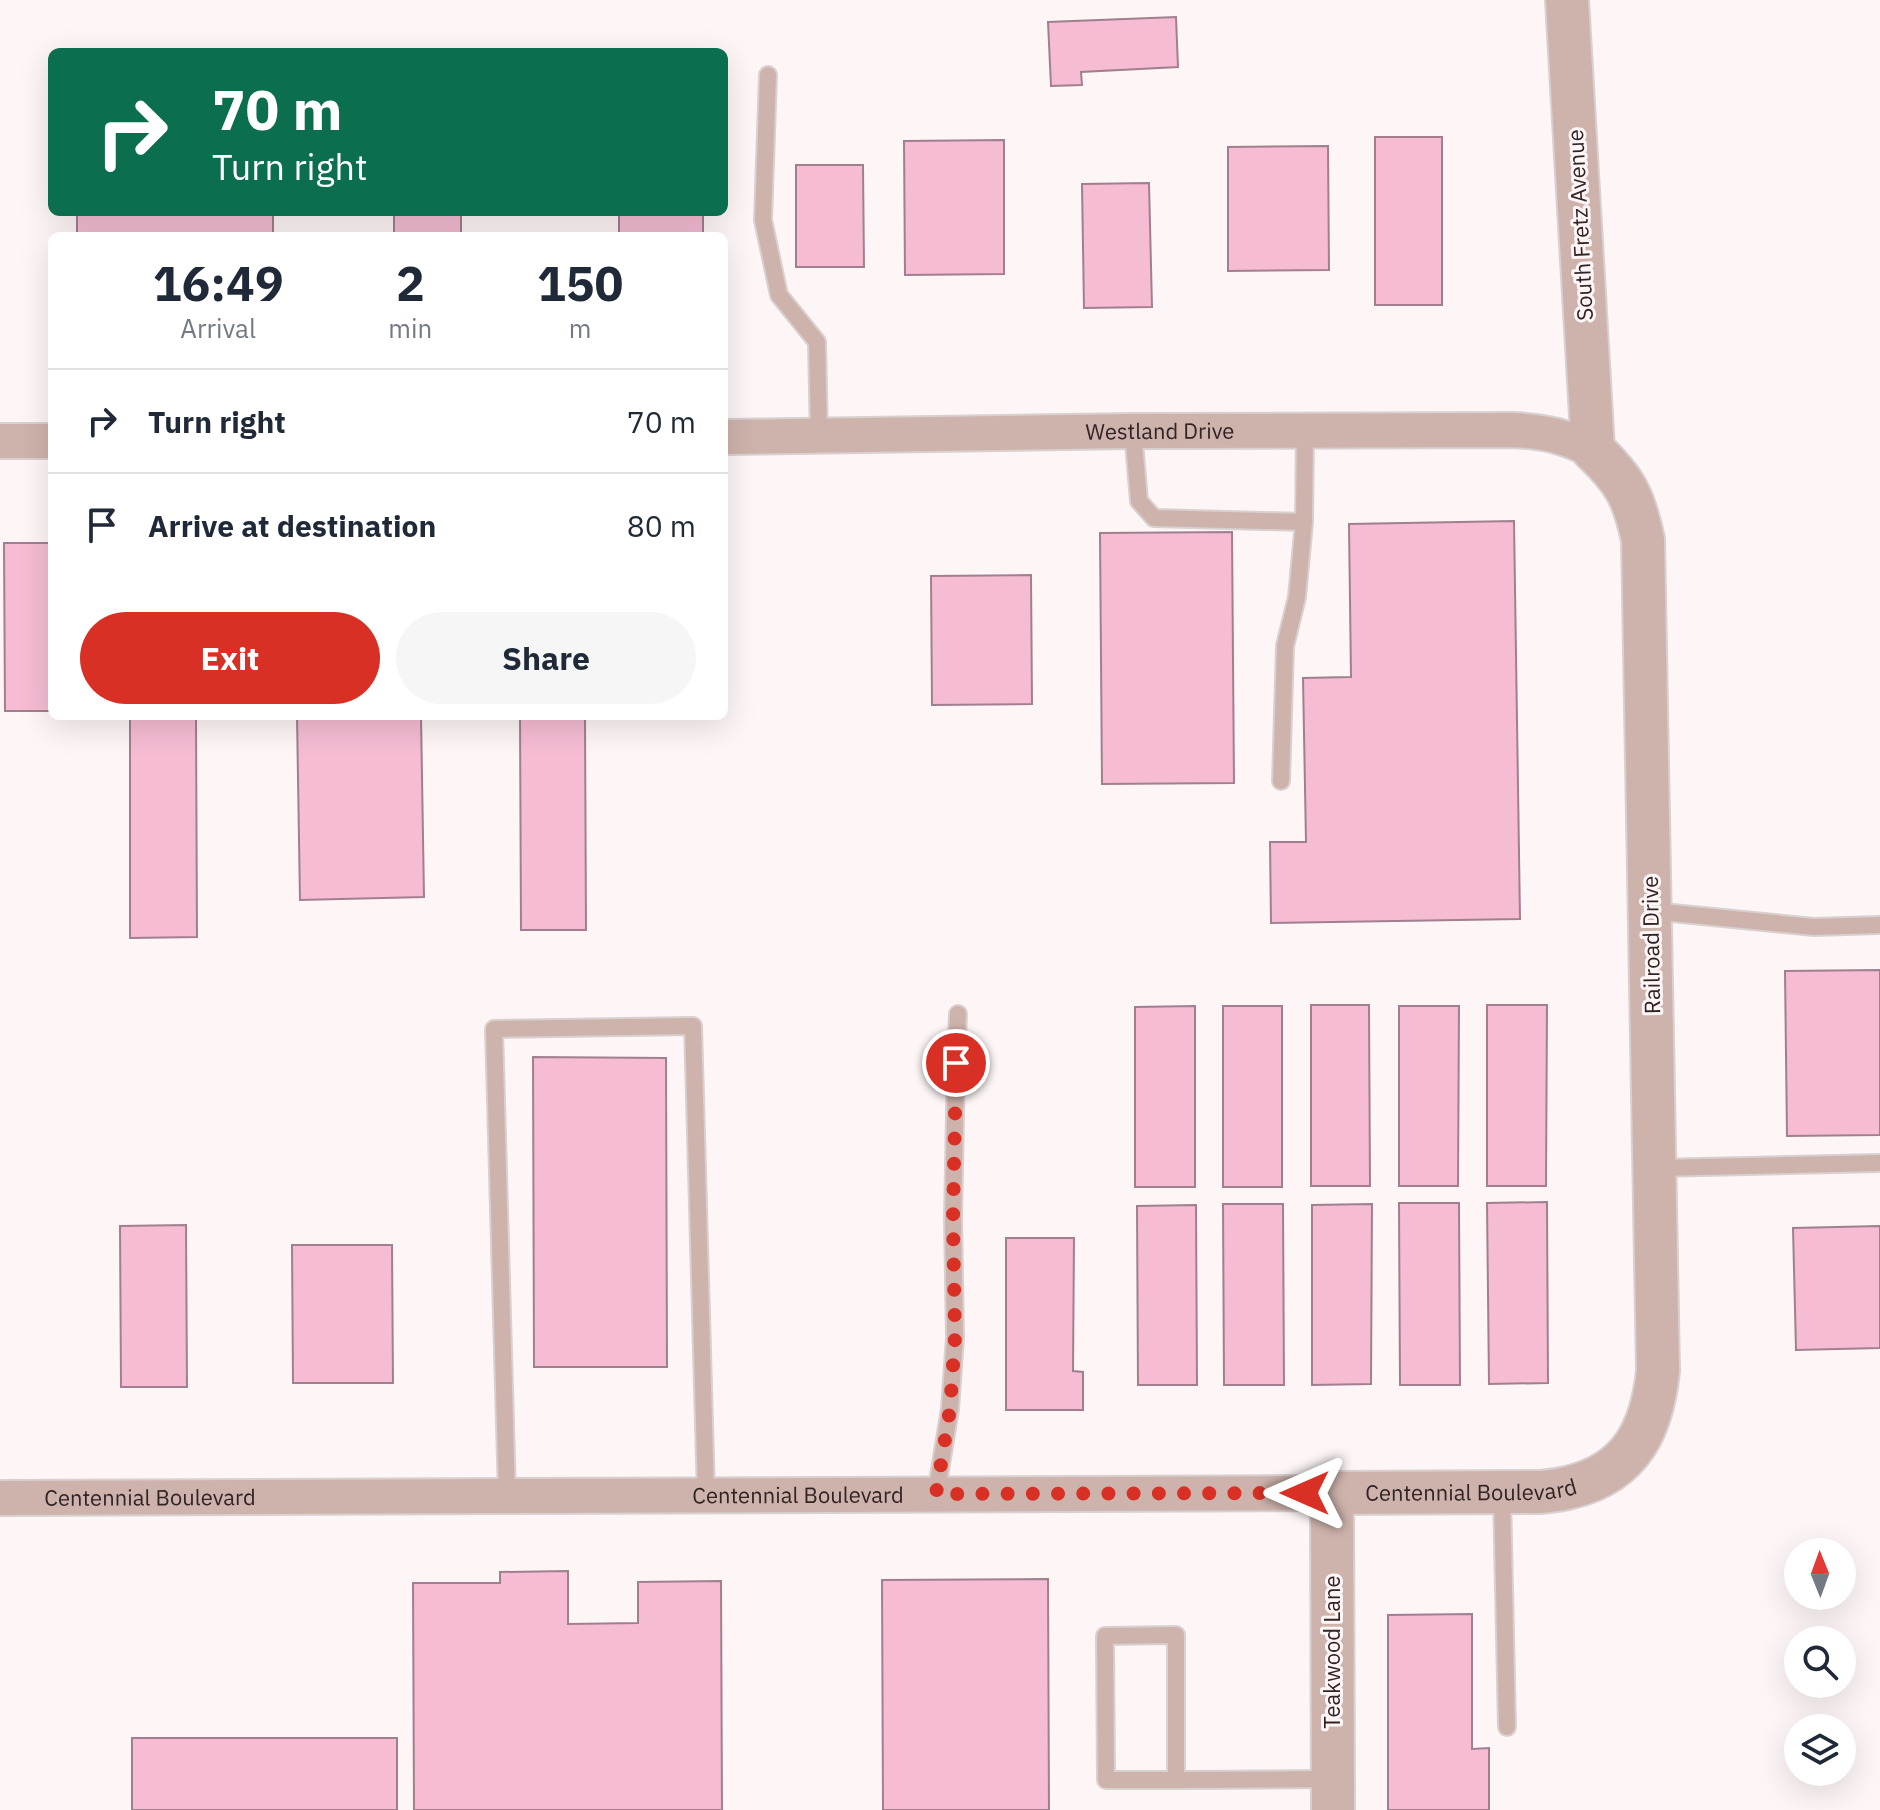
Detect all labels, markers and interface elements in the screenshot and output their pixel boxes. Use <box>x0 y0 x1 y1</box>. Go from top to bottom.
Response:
text: 70 m <box>212 73 342 145</box>
icon: right <box>80 80 184 184</box>
street label: South Fretz Avenue <box>1560 129 1599 321</box>
text: Turn right <box>212 143 368 190</box>
text: 16:49 <box>153 252 284 314</box>
text: 2 <box>396 252 425 314</box>
text: 150 <box>537 252 623 314</box>
text: Arrival <box>180 311 256 345</box>
text: min <box>388 311 432 345</box>
text: m <box>569 311 591 345</box>
icon: right <box>80 399 124 443</box>
text: Turn right <box>148 402 286 441</box>
text: 70 m <box>627 402 696 441</box>
street label: Westland Drive <box>1085 416 1234 446</box>
icon: arrive <box>80 503 124 547</box>
text: Arrive at destination <box>148 506 436 545</box>
text: 80 m <box>627 506 696 545</box>
button: Exit <box>80 612 380 704</box>
button: Share <box>396 612 696 704</box>
street label: Railroad Drive <box>1635 876 1666 1014</box>
pin <box>922 1029 990 1097</box>
icon: arrive <box>934 1041 978 1085</box>
position arrow <box>1263 1451 1347 1535</box>
street label: Centennial Boulevard <box>1365 1471 1580 1507</box>
street label: Centennial Boulevard <box>692 1480 904 1509</box>
street label: Centennial Boulevard <box>44 1482 256 1512</box>
north arrow <box>1784 1538 1856 1610</box>
map controls <box>1784 1538 1856 1786</box>
street label: Teakwood Lane <box>1317 1575 1346 1729</box>
button: search <box>1784 1626 1856 1698</box>
button: layers <box>1784 1714 1856 1786</box>

